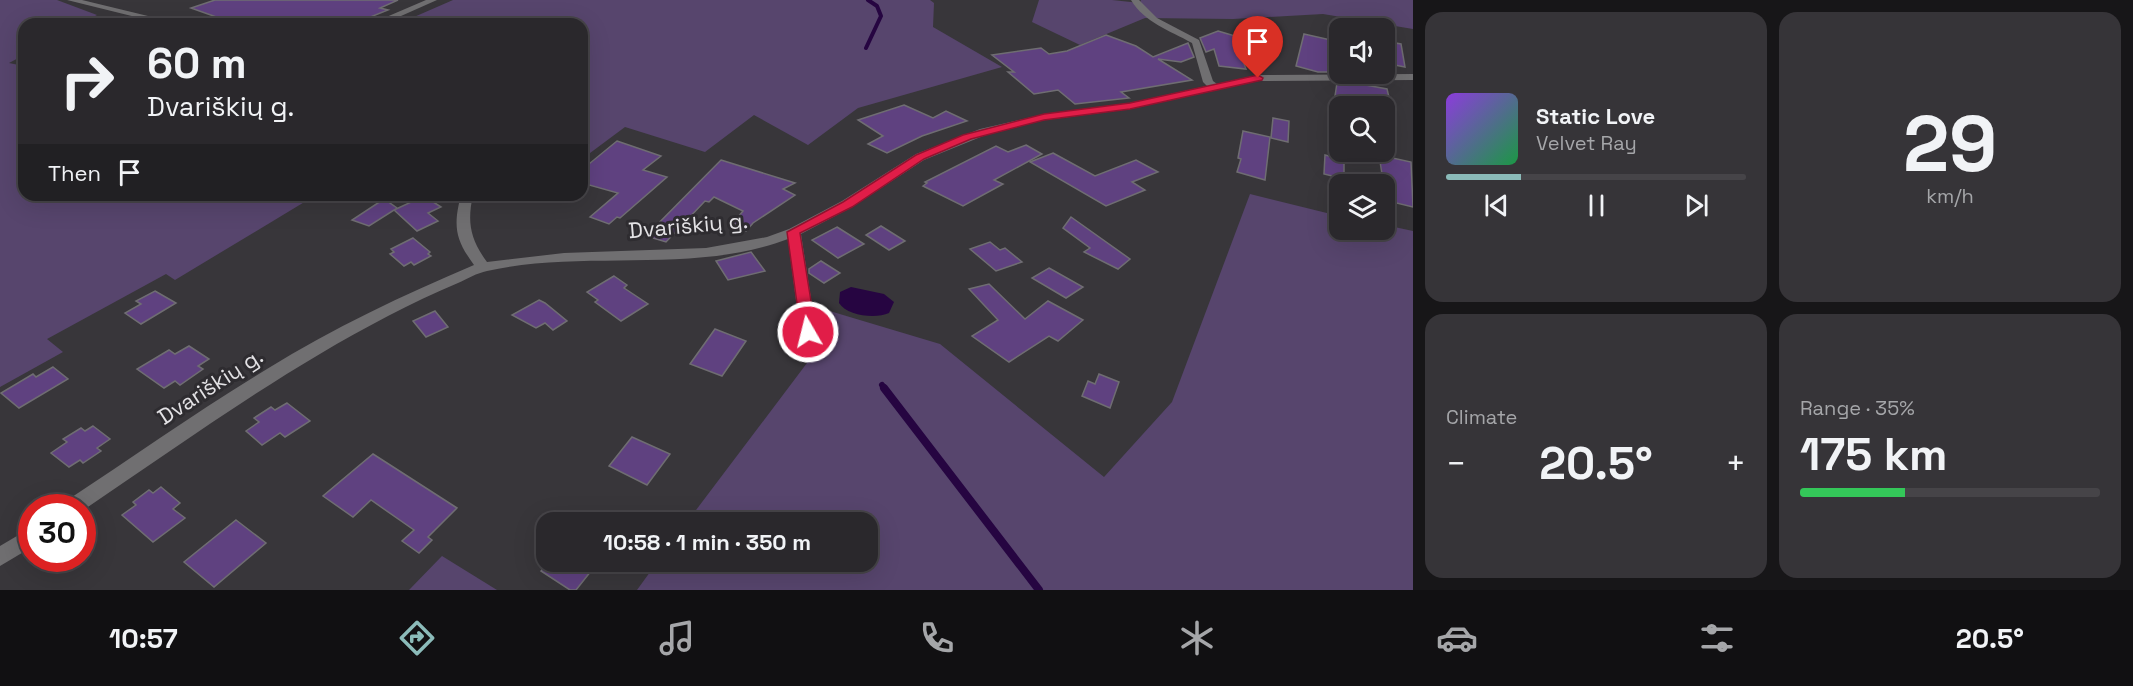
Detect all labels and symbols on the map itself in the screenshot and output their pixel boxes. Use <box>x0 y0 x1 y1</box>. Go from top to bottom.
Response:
pin <box>1232 16 1283 78</box>
street label: Dvariškių g. <box>627 206 749 244</box>
position arrow <box>776 300 840 364</box>
street label: Dvariškių g. <box>152 342 268 430</box>
speed limit sign: 30 <box>18 494 96 572</box>

